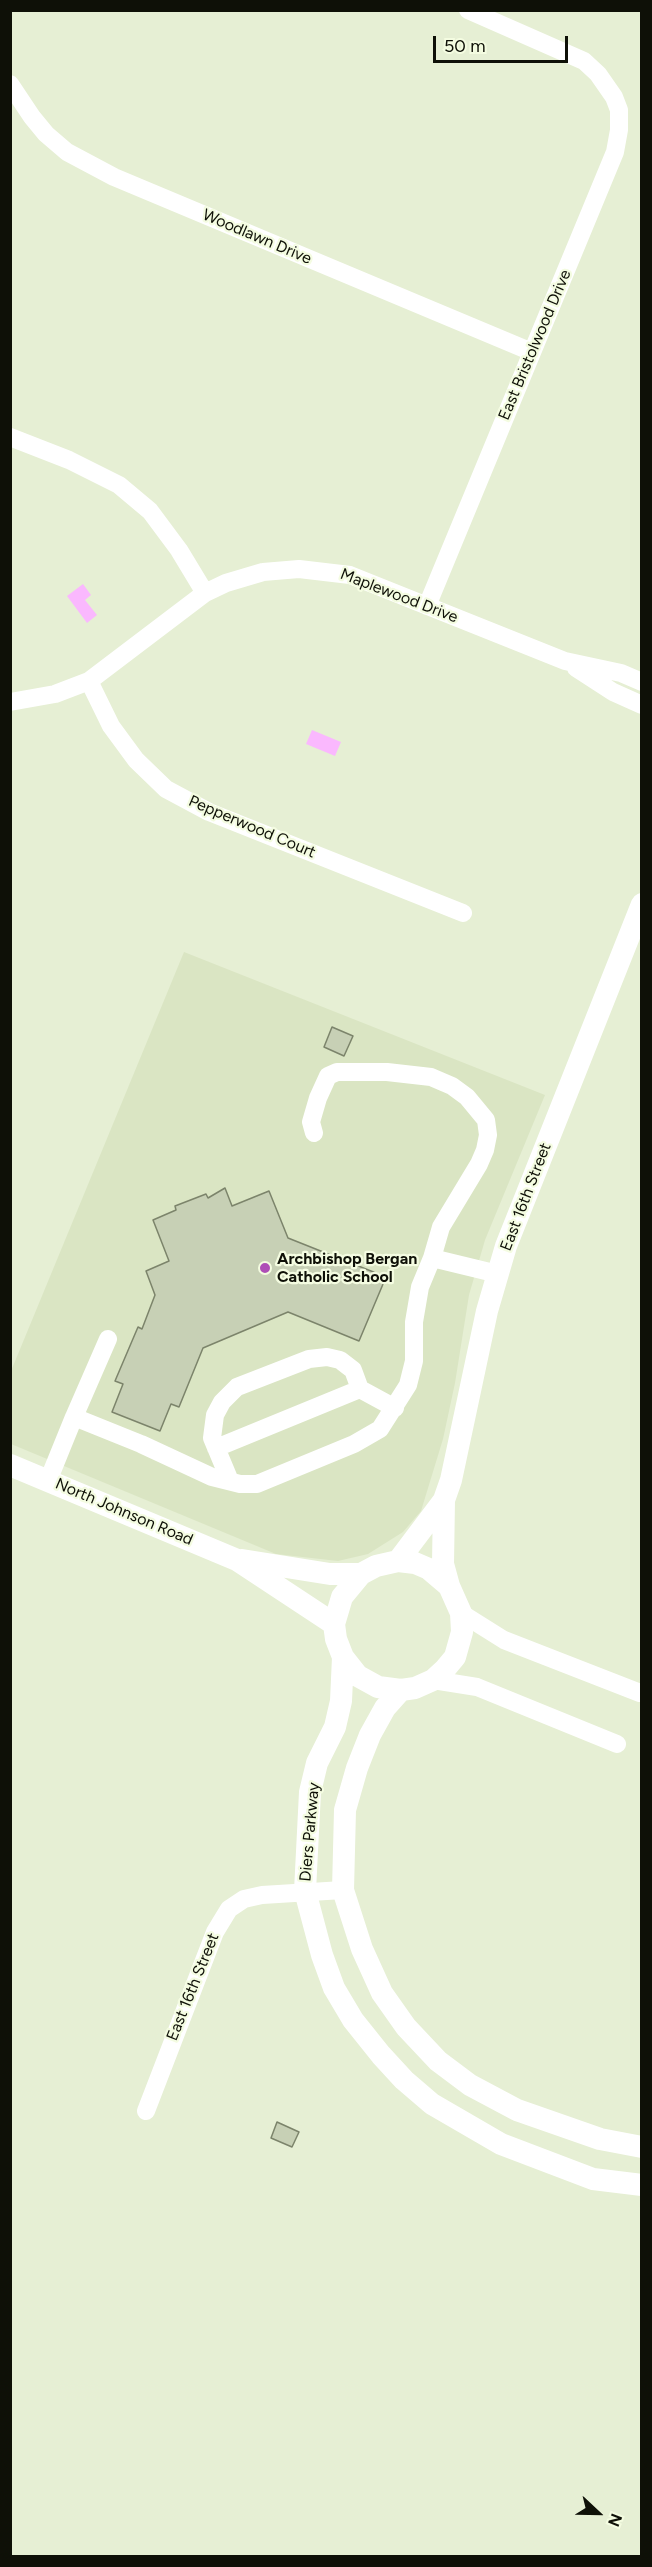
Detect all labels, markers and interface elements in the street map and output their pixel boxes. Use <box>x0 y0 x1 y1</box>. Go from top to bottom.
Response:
scale bar <box>436 24 571 62</box>
text: 50 m <box>444 35 486 57</box>
street label: Woodlawn Drive <box>200 205 314 269</box>
street label: East Bristolwood Drive <box>495 267 575 423</box>
street label: Maplewood Drive <box>337 565 461 627</box>
street label: Pepperwood Court <box>185 792 319 862</box>
street label: East 16th Street <box>497 1140 555 1254</box>
place label: Archbishop Bergan Catholic School <box>277 1249 417 1287</box>
marker: Archbishop Bergan Catholic School <box>258 1261 272 1275</box>
street label: North Johnson Road <box>52 1474 196 1550</box>
street label: Diers Parkway <box>296 1782 324 1882</box>
street label: East 16th Street <box>163 1930 223 2044</box>
north arrow <box>568 2483 628 2543</box>
text: N <box>604 2511 626 2529</box>

